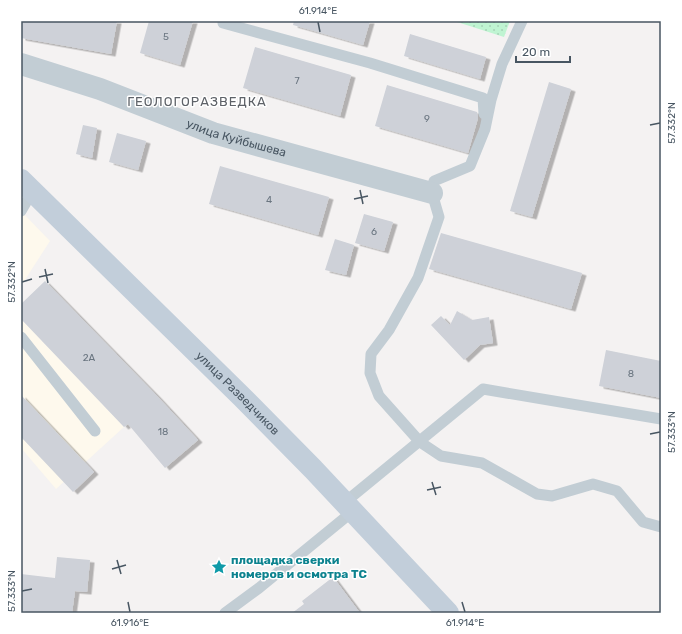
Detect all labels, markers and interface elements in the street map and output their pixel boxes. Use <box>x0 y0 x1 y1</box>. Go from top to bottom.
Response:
text: 61.914°E <box>299 5 337 17</box>
house number: 5 <box>163 31 169 43</box>
scale bar <box>516 38 570 64</box>
text: 20 m <box>522 45 550 59</box>
house number: 7 <box>294 75 300 87</box>
district label: ГЕОЛОГОРАЗВЕДКА <box>127 94 267 109</box>
text: 57.332°N <box>666 102 678 144</box>
house number: 9 <box>424 113 430 125</box>
street label: улица Куйбышева <box>184 116 288 160</box>
house number: 4 <box>266 194 272 206</box>
house number: 6 <box>371 226 377 238</box>
text: 57.332°N <box>6 261 18 303</box>
street label: улица Разведчиков <box>193 349 283 438</box>
house number: 2А <box>83 352 96 364</box>
house number: 8 <box>628 368 634 380</box>
text: 57.333°N <box>666 411 678 453</box>
house number: 18 <box>158 426 168 438</box>
place label: площадка сверки номеров и осмотра ТС <box>231 553 368 581</box>
place icon: площадка сверки номеров и осмотра ТС <box>210 558 228 576</box>
text: 57.333°N <box>6 570 18 612</box>
text: 61.916°E <box>111 617 149 629</box>
text: 61.914°E <box>446 617 484 629</box>

